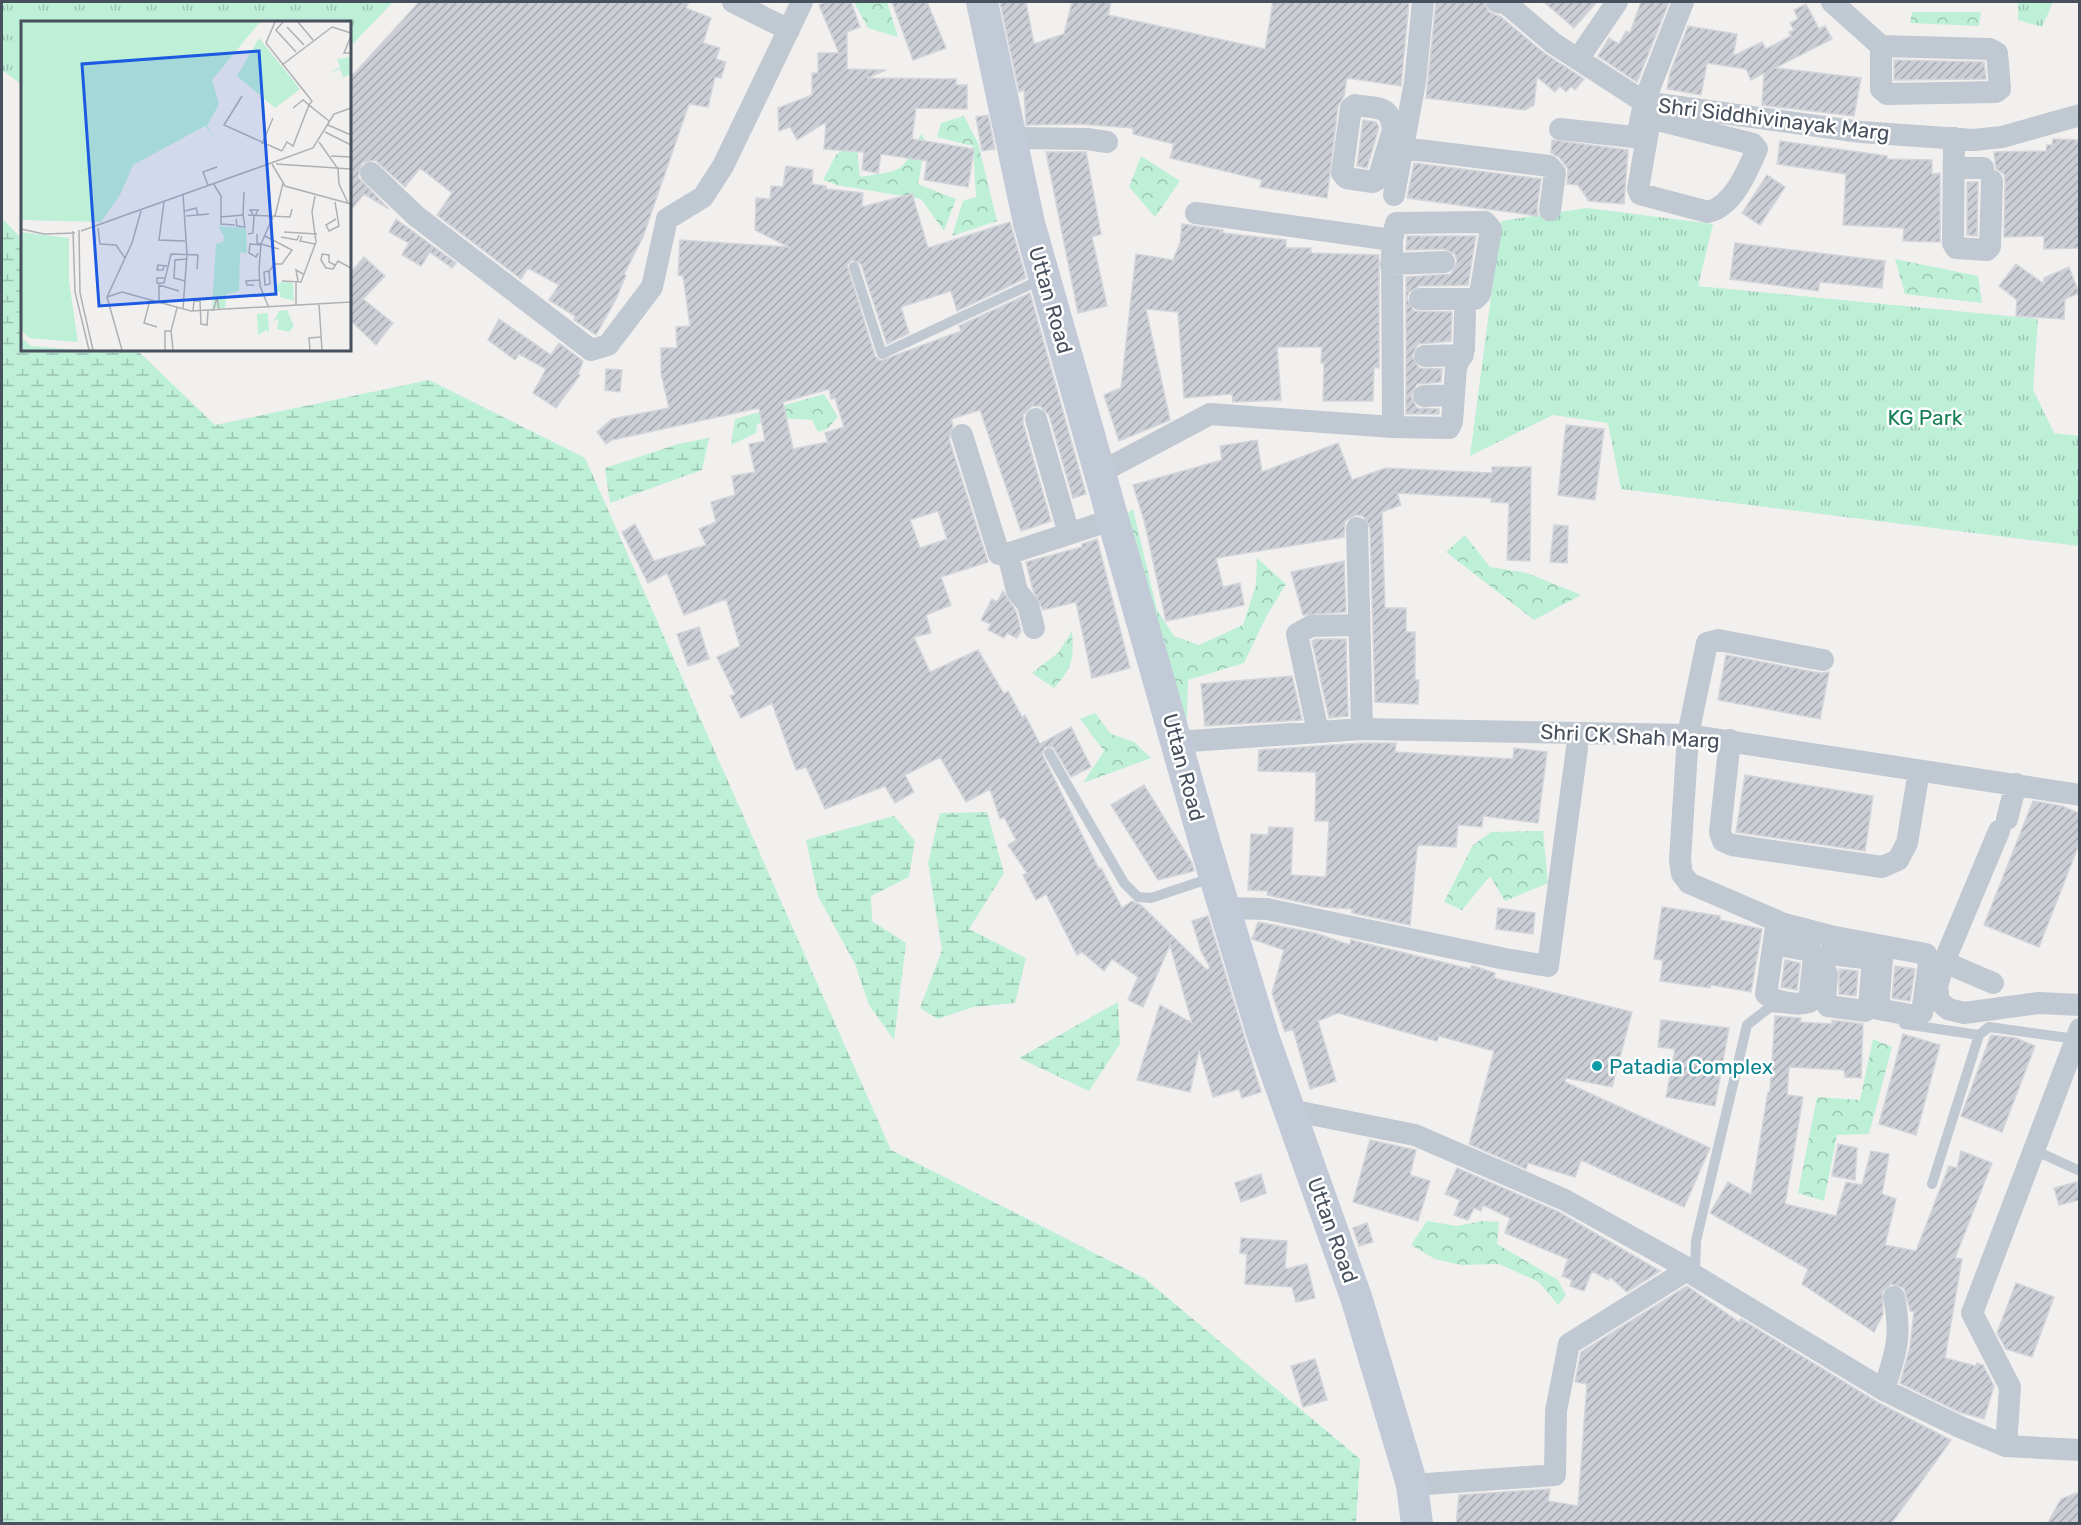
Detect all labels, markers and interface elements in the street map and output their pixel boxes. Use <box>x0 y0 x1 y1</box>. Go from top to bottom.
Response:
inset map <box>21 21 351 351</box>
street label: Shri Siddhivinayak Marg <box>1657 92 1891 146</box>
street label: Uttan Road <box>1024 244 1078 356</box>
park label: KG Park <box>1888 405 1963 430</box>
street label: Uttan Road <box>1158 710 1210 824</box>
street label: Shri CK Shah Marg <box>1540 719 1720 753</box>
place label: Patadia Complex <box>1609 1054 1773 1079</box>
marker: Patadia Complex <box>1590 1059 1604 1073</box>
street label: Uttan Road <box>1302 1174 1364 1286</box>

